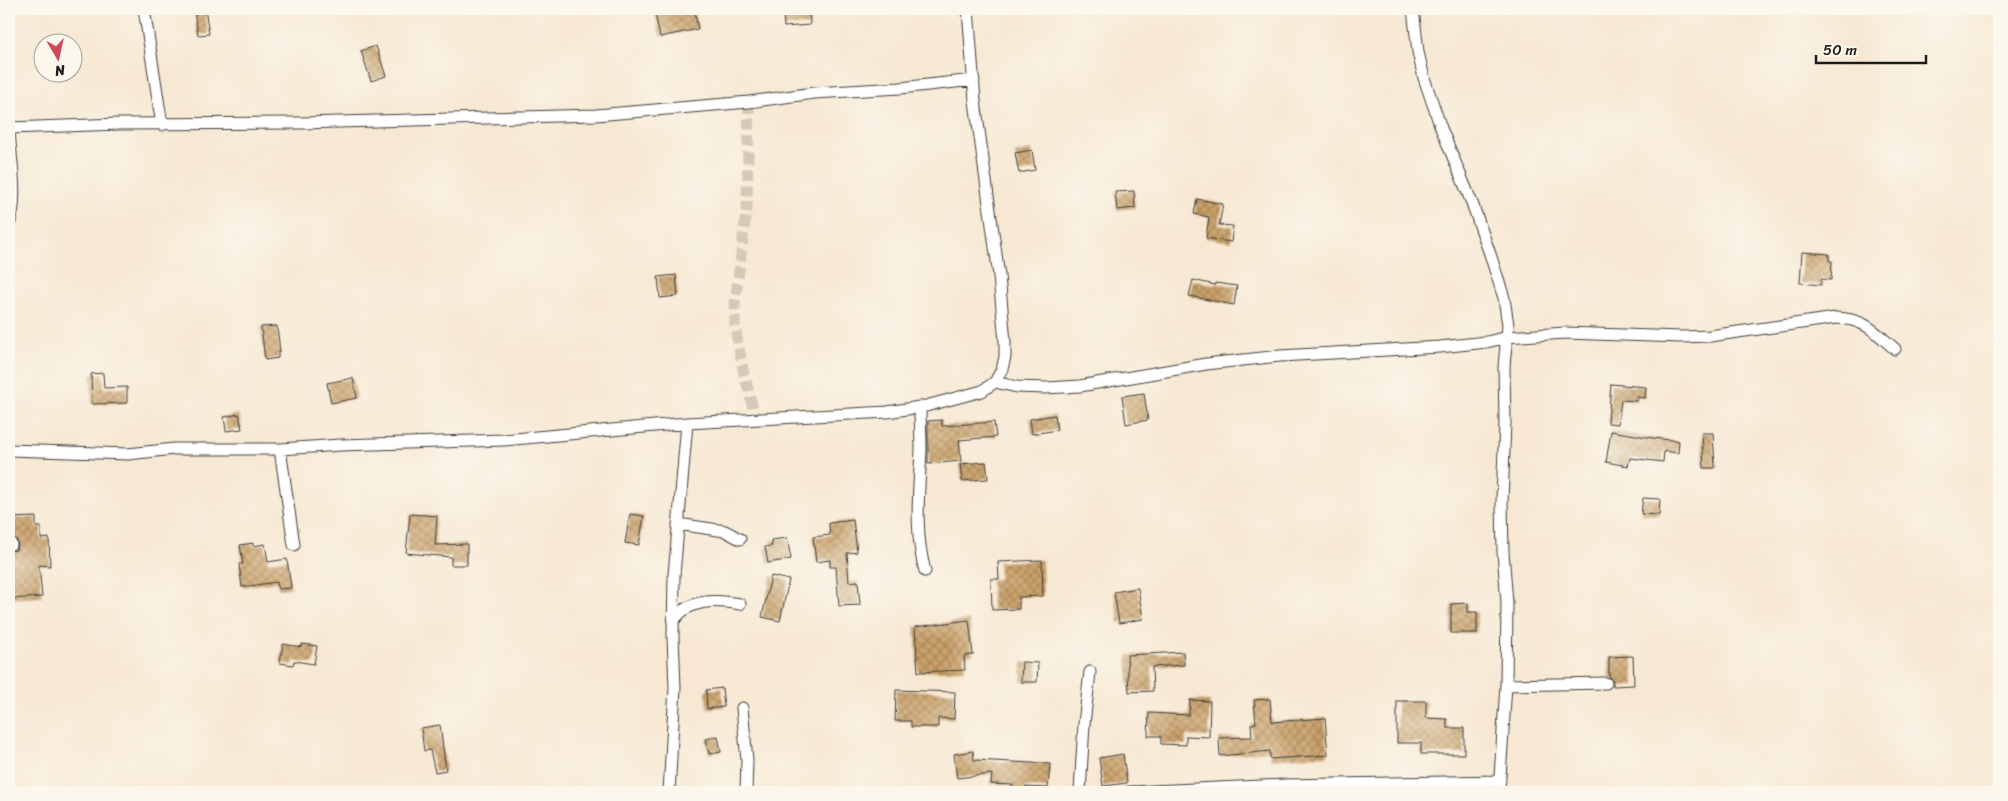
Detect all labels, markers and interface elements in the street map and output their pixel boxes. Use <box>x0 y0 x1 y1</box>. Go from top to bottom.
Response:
north arrow <box>32 32 82 82</box>
scale bar <box>1816 32 1926 64</box>
text: 50 m <box>1823 37 1858 63</box>
text: N <box>53 57 68 83</box>

